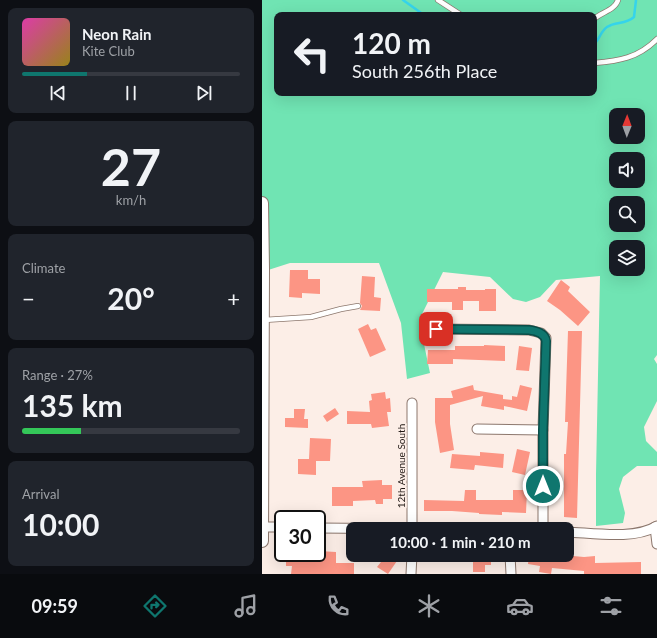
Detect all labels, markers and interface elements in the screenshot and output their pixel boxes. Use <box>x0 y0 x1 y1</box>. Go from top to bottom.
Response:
text: Neon Rain <box>82 25 151 43</box>
text: 120 m <box>352 26 431 60</box>
icon: left <box>286 28 338 80</box>
text: Kite Club <box>82 43 135 59</box>
text: South 256th Place <box>352 60 497 82</box>
icon: previous <box>47 82 69 104</box>
icon: pause <box>120 82 142 104</box>
icon: next <box>193 82 215 104</box>
north arrow <box>609 108 645 144</box>
map controls <box>609 108 645 276</box>
text: 27 <box>101 135 161 197</box>
button: sound <box>609 152 645 188</box>
text: km/h <box>116 192 146 208</box>
button: search <box>609 196 645 232</box>
button: layers <box>609 240 645 276</box>
text: Climate <box>22 260 65 276</box>
text: 20° <box>107 280 155 316</box>
text: − <box>22 285 35 312</box>
text: + <box>227 285 240 312</box>
pin <box>419 312 453 346</box>
icon: arrive <box>425 318 447 340</box>
text: Range · 27% <box>22 367 93 383</box>
text: 135 km <box>22 387 123 423</box>
street label: 12th Avenue South <box>395 424 407 508</box>
position arrow <box>522 465 564 507</box>
text: Arrival <box>22 486 59 502</box>
text: 10:00 <box>22 506 99 542</box>
speed limit sign: 30 <box>274 510 326 562</box>
text: 10:00 · 1 min · 210 m <box>390 533 530 551</box>
icon: directions <box>141 592 169 620</box>
icon: music <box>232 592 260 620</box>
icon: phone <box>324 592 352 620</box>
icon: climate <box>415 592 443 620</box>
icon: car <box>506 592 534 620</box>
icon: filters <box>597 592 625 620</box>
text: 09:59 <box>32 595 78 617</box>

